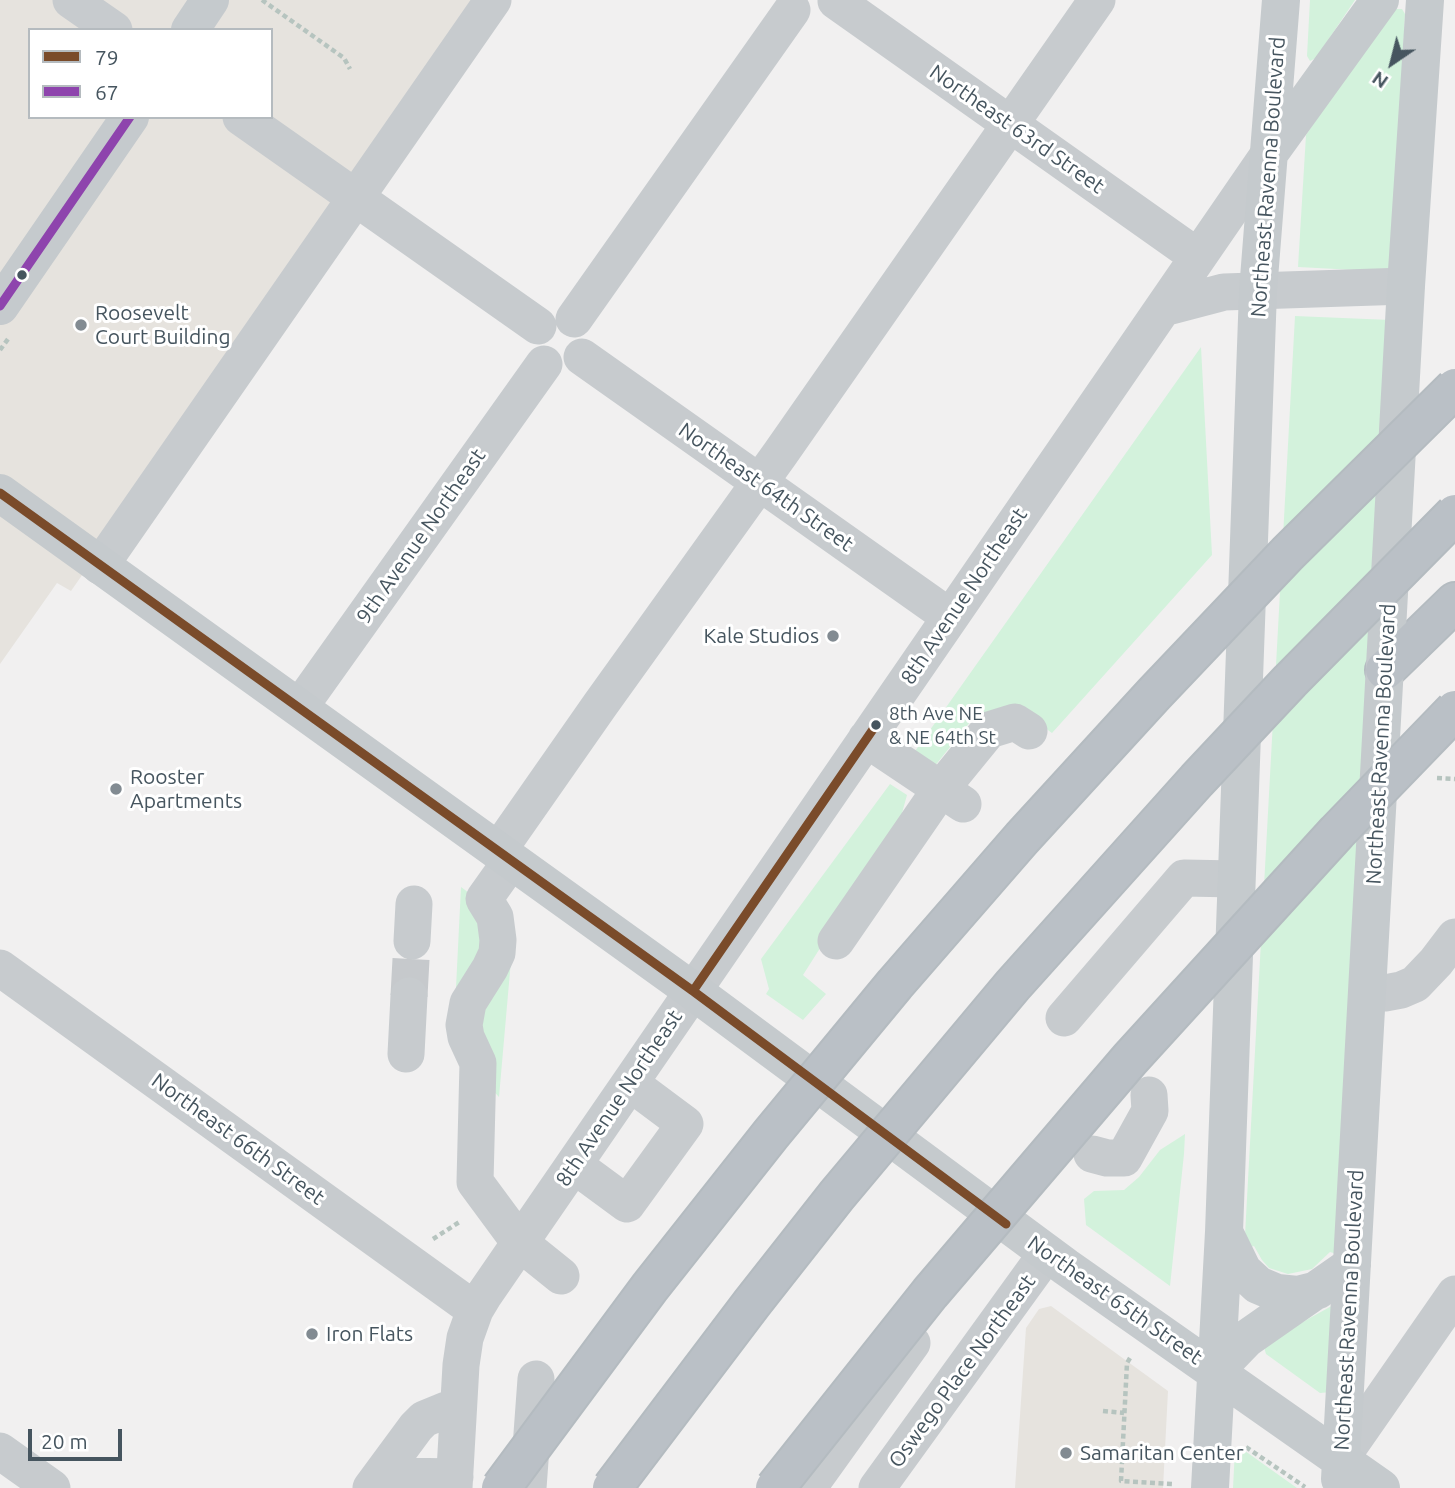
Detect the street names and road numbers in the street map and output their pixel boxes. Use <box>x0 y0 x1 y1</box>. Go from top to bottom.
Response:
street label: Northeast Ravenna Boulevard <box>1246 36 1290 318</box>
street label: Northeast 63rd Street <box>925 59 1109 199</box>
street label: Northeast 64th Street <box>674 417 858 557</box>
street label: 9th Avenue Northeast <box>351 444 491 628</box>
street label: 8th Avenue Northeast <box>895 503 1033 689</box>
street label: Northeast Ravenna Boulevard <box>1361 603 1401 885</box>
street label: 8th Avenue Northeast <box>550 1005 688 1191</box>
street label: Northeast 66th Street <box>147 1068 329 1210</box>
street label: Northeast Ravenna Boulevard <box>1329 1169 1369 1451</box>
street label: Northeast 65th Street <box>1023 1230 1207 1370</box>
street label: Oswego Place Northeast <box>883 1269 1041 1473</box>

